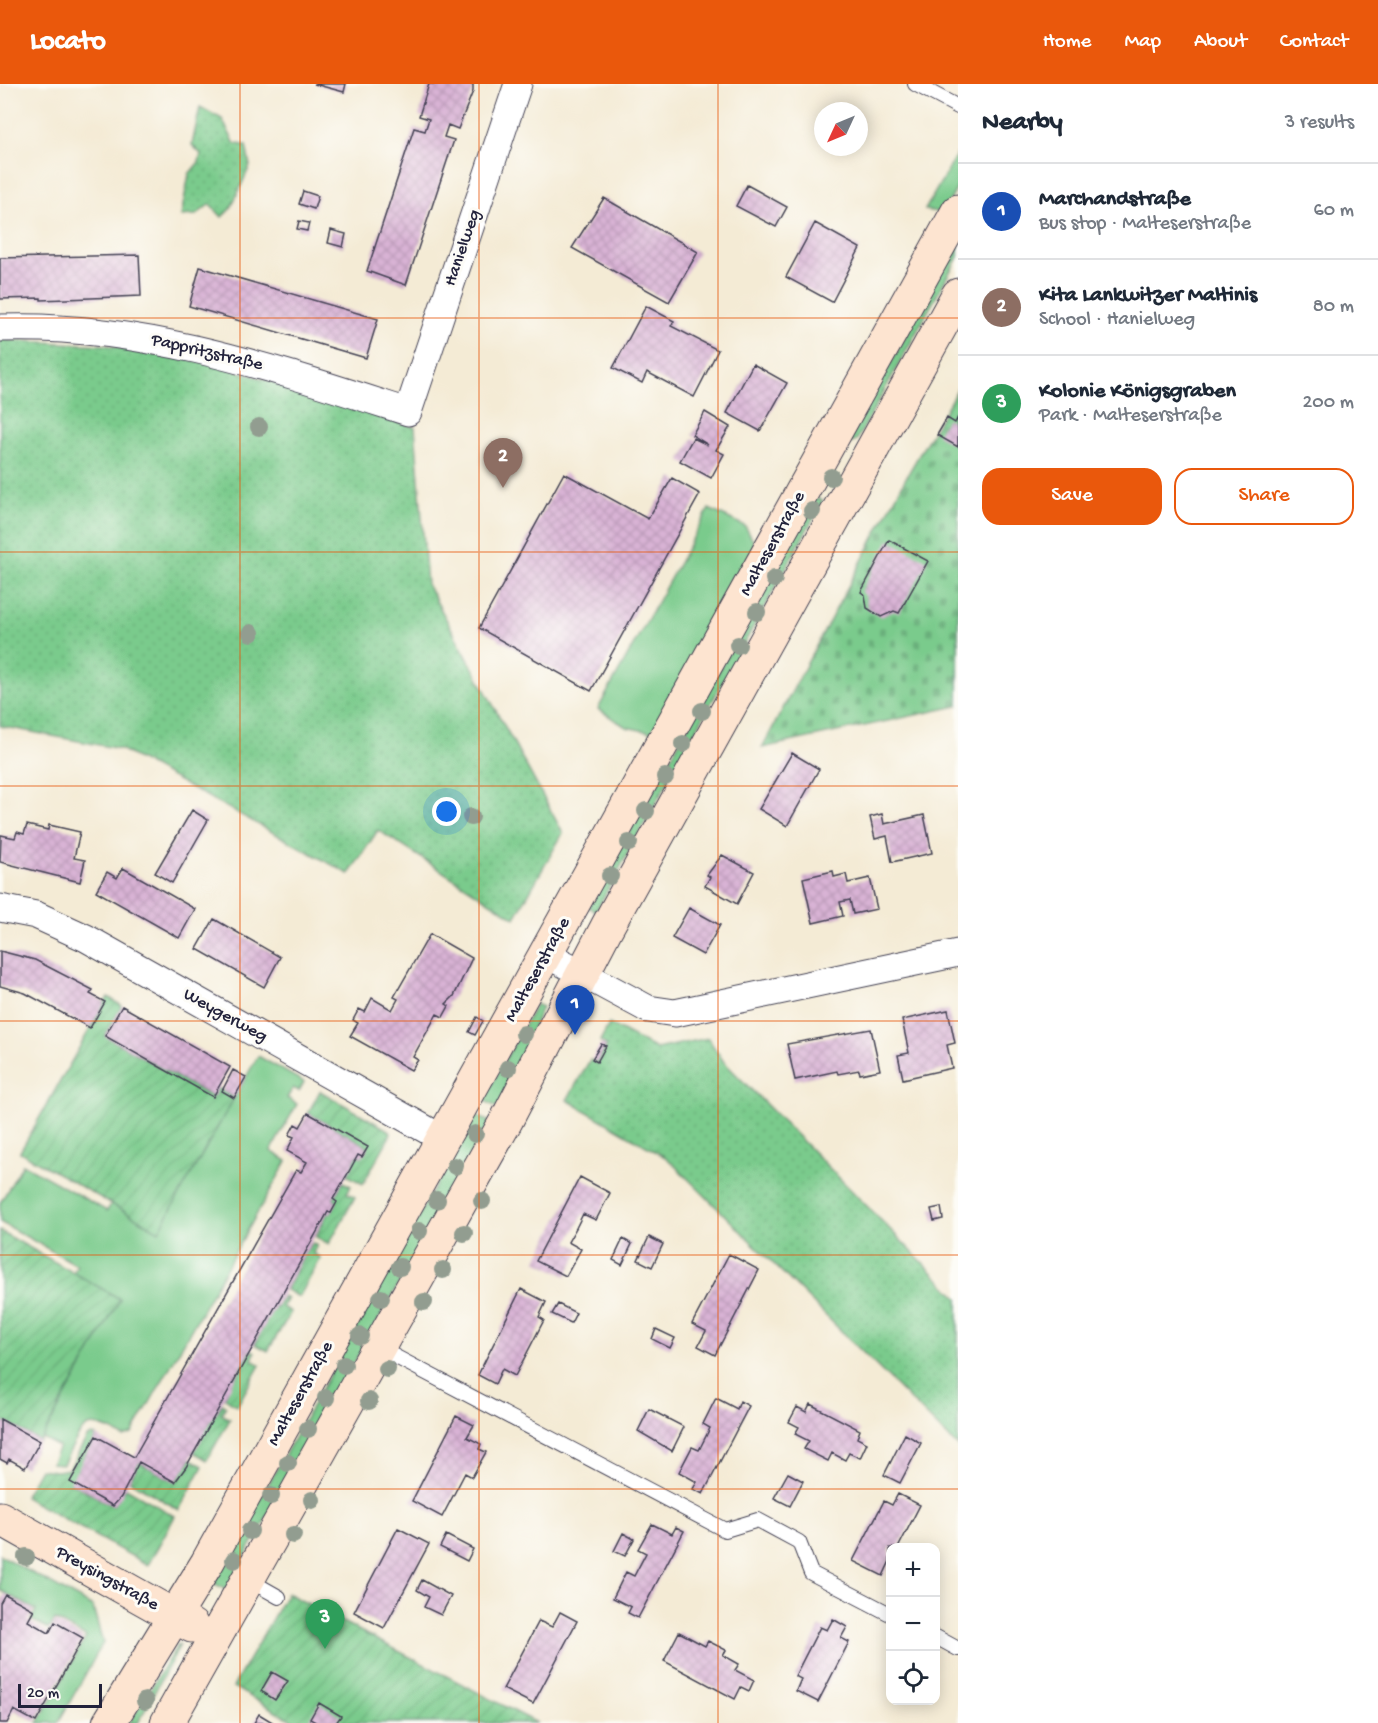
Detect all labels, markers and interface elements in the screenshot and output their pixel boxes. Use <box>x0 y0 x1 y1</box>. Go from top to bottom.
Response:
text: Locato <box>30 26 106 59</box>
text: Home <box>1043 30 1091 55</box>
text: Map <box>1124 30 1161 55</box>
text: About <box>1194 30 1247 55</box>
text: Contact <box>1280 30 1348 55</box>
north arrow <box>814 102 868 156</box>
text: Nearby <box>982 108 1063 139</box>
text: 3 results <box>1285 112 1354 135</box>
text: Marchandstraße <box>1039 187 1191 213</box>
text: 1 <box>997 200 1006 223</box>
text: 60 m <box>1314 200 1354 223</box>
street label: Hanielweg <box>440 207 486 289</box>
text: Bus stop · Malteserstraße <box>1039 213 1251 236</box>
text: Kita Lankwitzer Maltinis <box>1039 283 1257 309</box>
text: 2 <box>997 296 1006 319</box>
text: 80 m <box>1313 296 1354 319</box>
text: School · Hanielweg <box>1039 309 1195 332</box>
street label: Pappritzstraße <box>148 330 265 376</box>
text: Kolonie Königsgraben <box>1039 379 1236 405</box>
text: 3 <box>996 392 1007 415</box>
text: 200 m <box>1303 392 1354 415</box>
text: Park · Malteserstraße <box>1039 405 1222 428</box>
pin: 2 <box>484 438 522 488</box>
button: Save <box>982 468 1162 525</box>
button: Share <box>1174 468 1354 525</box>
street label: Malteserstraße <box>736 488 811 600</box>
your location <box>432 797 461 826</box>
street label: Malteserstraße <box>501 914 576 1026</box>
street label: Weygerweg <box>179 984 271 1048</box>
pin: 1 <box>556 986 594 1035</box>
street label: Malteserstraße <box>264 1338 339 1450</box>
street label: Preysingstraße <box>51 1542 163 1616</box>
map controls <box>886 1543 940 1705</box>
button: + <box>886 1543 940 1597</box>
button: − <box>886 1597 940 1651</box>
pin: 3 <box>306 1600 344 1649</box>
button: locate <box>886 1651 940 1705</box>
scale bar <box>18 1681 102 1708</box>
text: 20 m <box>27 1685 59 1704</box>

